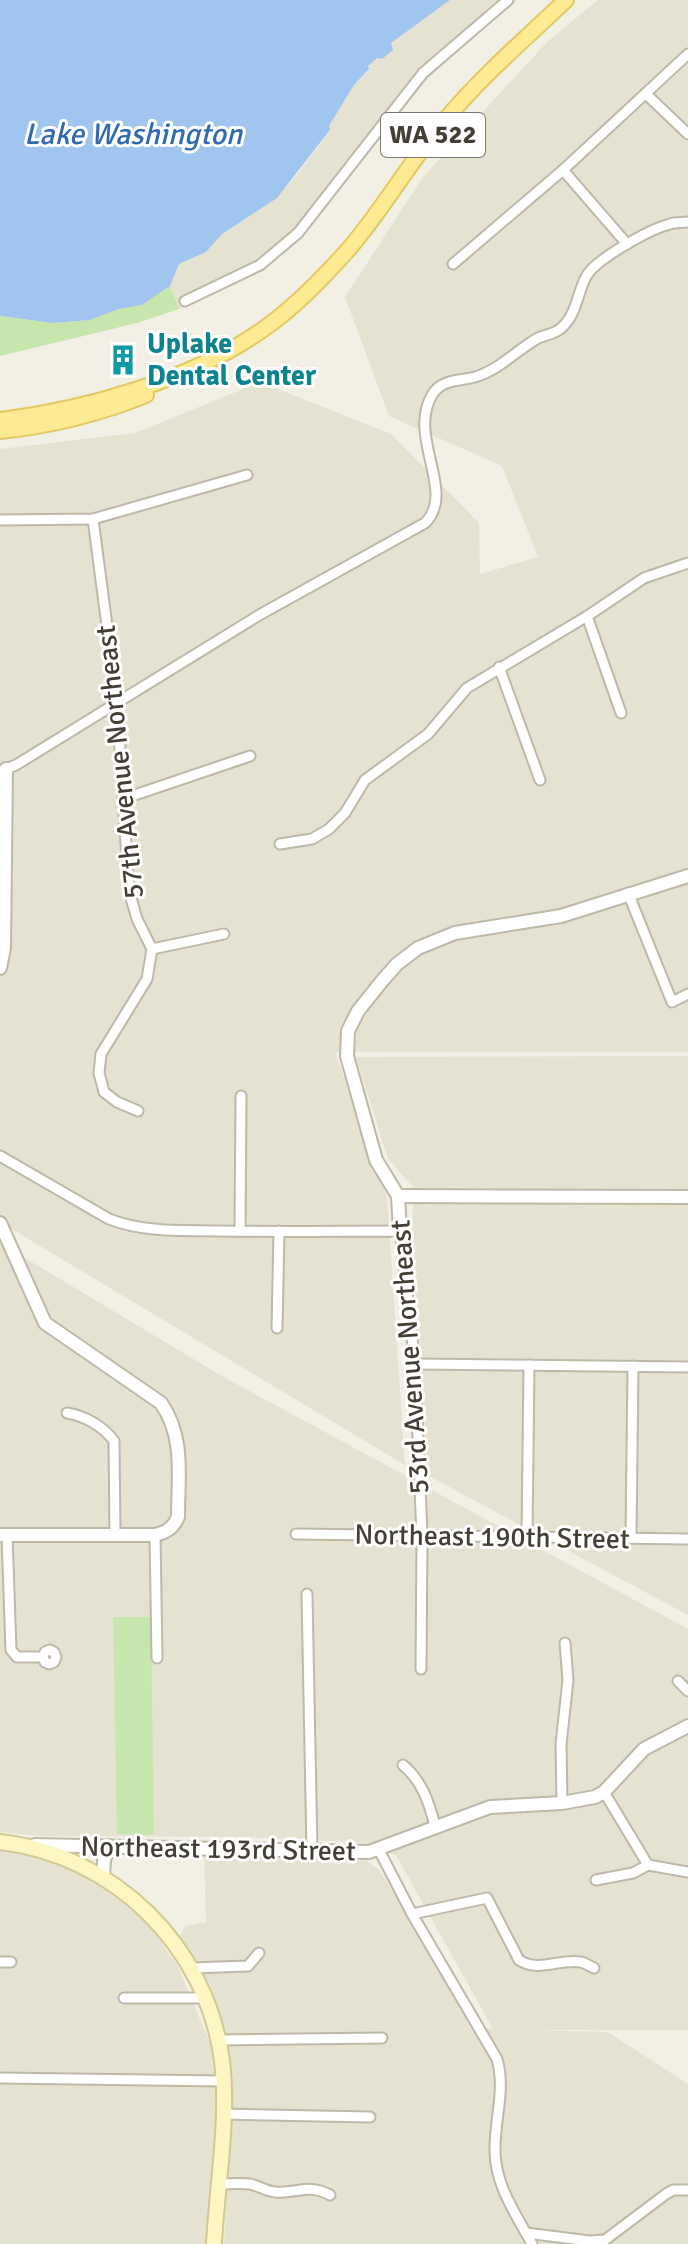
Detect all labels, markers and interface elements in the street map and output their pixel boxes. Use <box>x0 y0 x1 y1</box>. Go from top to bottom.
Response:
road number: WA 522 <box>381 113 485 157</box>
water label: Lake Washington <box>24 116 244 153</box>
place label: Uplake Dental Center <box>147 327 317 393</box>
building icon: Uplake Dental Center <box>106 343 140 377</box>
street label: 57th Avenue Northeast <box>89 623 151 901</box>
street label: 53rd Avenue Northeast <box>383 1219 437 1495</box>
street label: Northeast 190th Street <box>354 1518 630 1556</box>
street label: Northeast 193rd Street <box>80 1830 356 1868</box>

